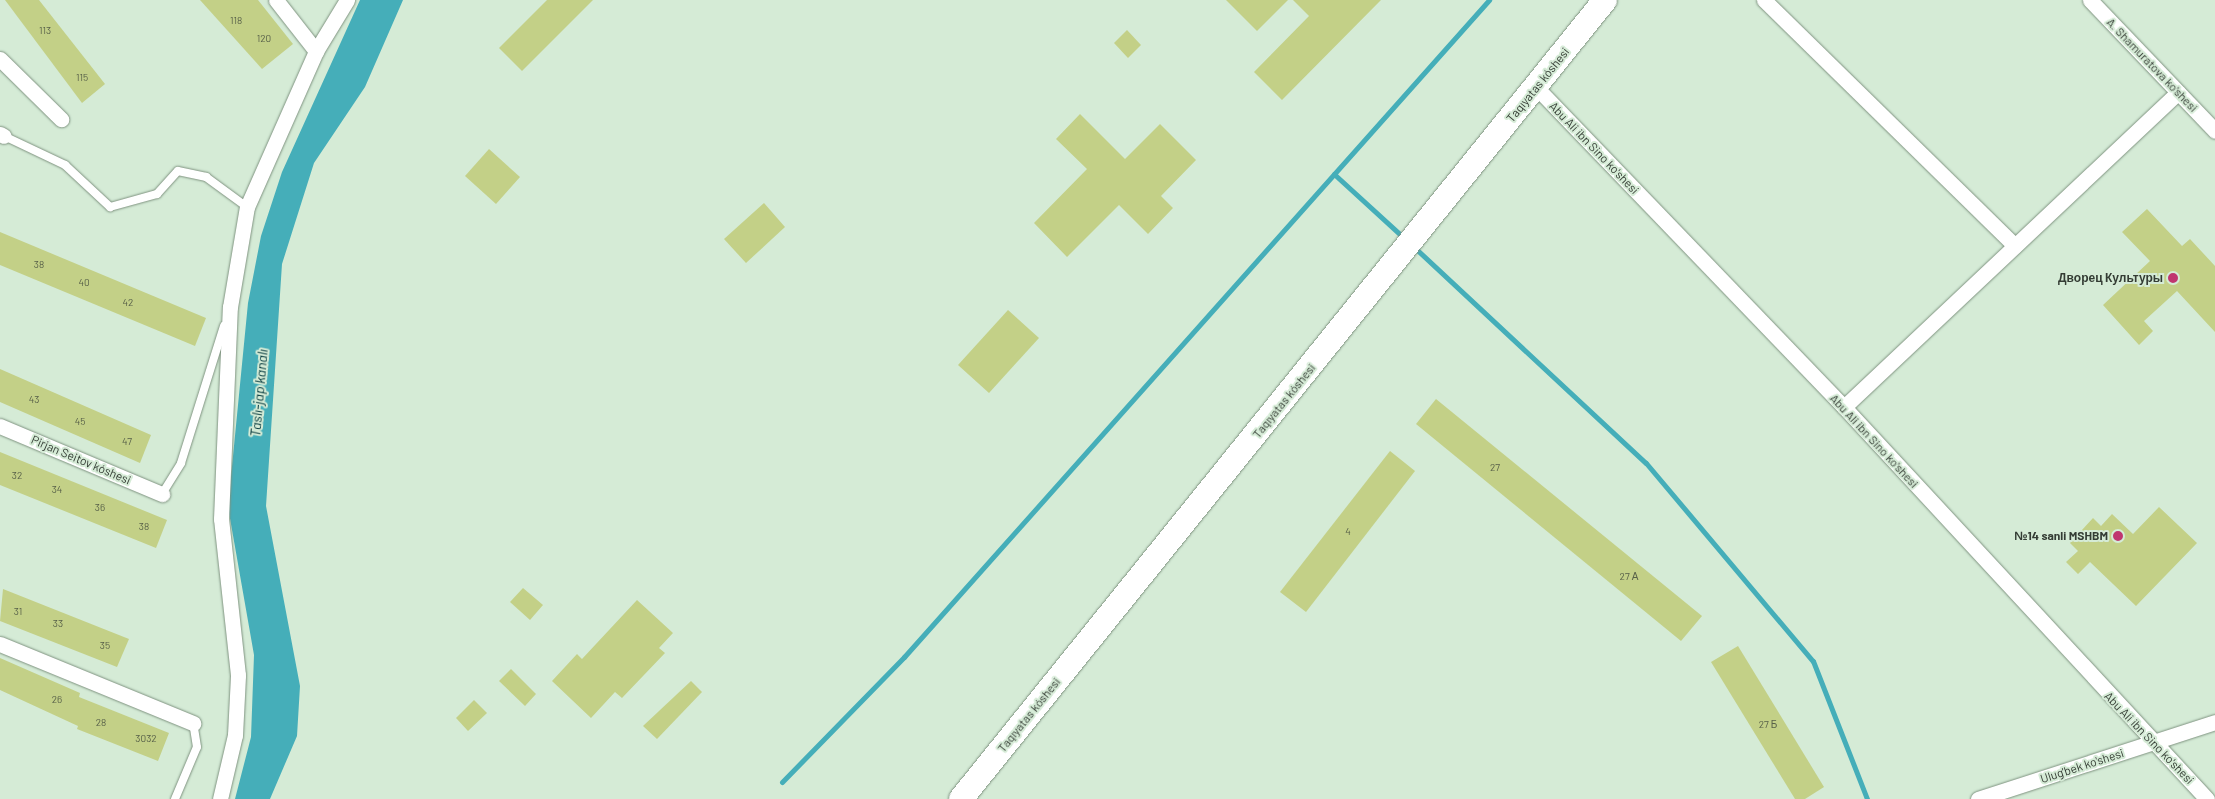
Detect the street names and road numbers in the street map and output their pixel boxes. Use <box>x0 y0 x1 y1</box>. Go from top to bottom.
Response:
street label: A. Shamuratova ko'shesi <box>2104 15 2200 115</box>
street label: Taqıyatas kóshesi <box>1504 45 1572 125</box>
street label: Abu Ali ibn Sino ko'shesi <box>1546 99 1642 197</box>
street label: Taqıyatas kóshesi <box>1250 361 1318 441</box>
street label: Abu Ali ibn Sino ko'shesi <box>1827 391 1921 491</box>
street label: Pirjan Seitov kóshesi <box>29 432 133 488</box>
street label: Taqıyatas kóshesi <box>995 675 1063 755</box>
street label: Abu Ali ibn Sino ko'shesi <box>2101 689 2197 787</box>
street label: Ulug'bek ko'shesi <box>2039 746 2125 786</box>

